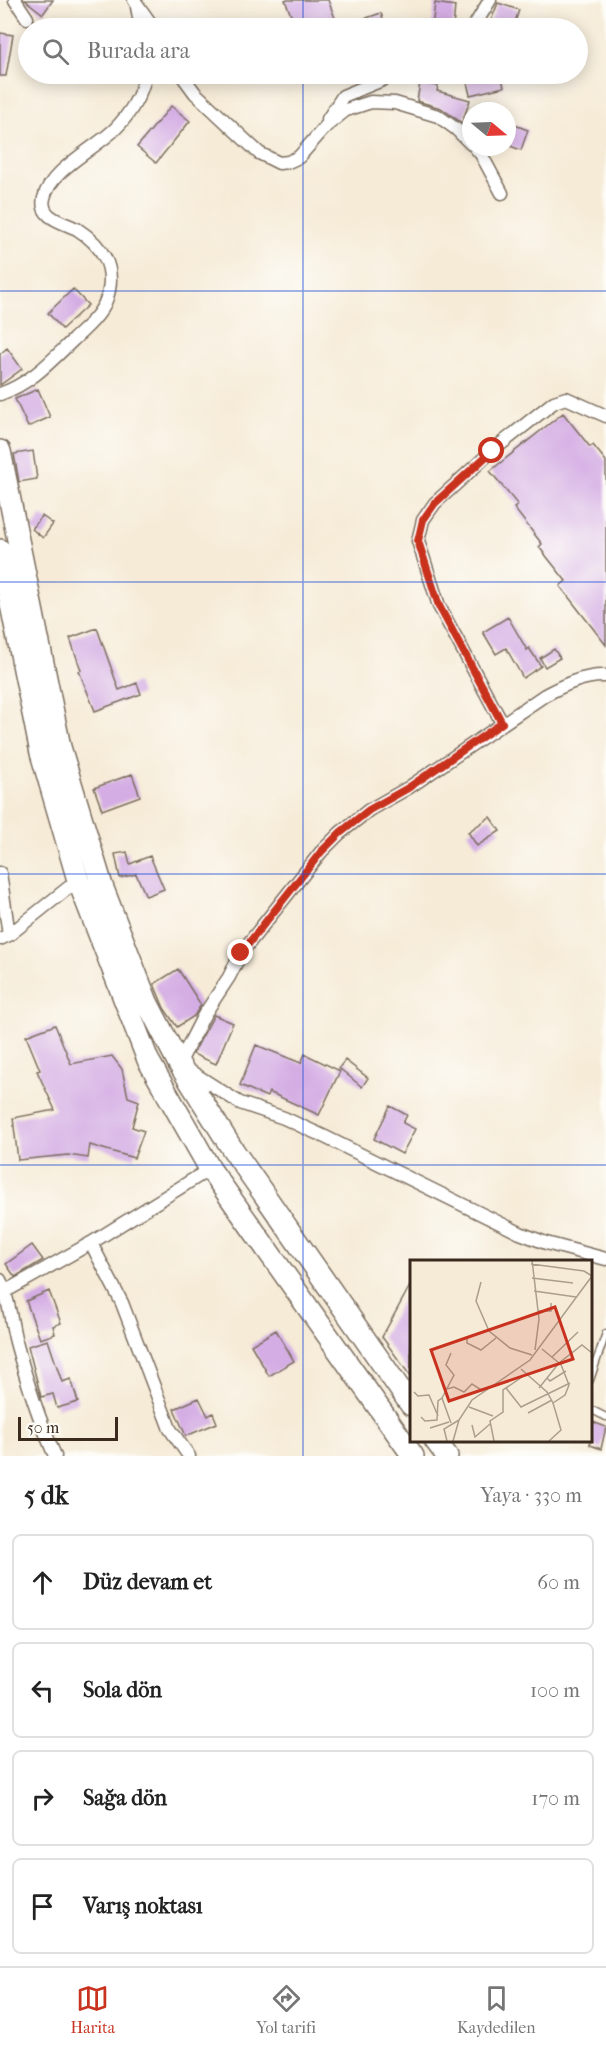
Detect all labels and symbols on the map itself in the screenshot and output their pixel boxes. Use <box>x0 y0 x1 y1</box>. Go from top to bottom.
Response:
north arrow <box>462 102 516 156</box>
route start <box>478 437 504 463</box>
route end <box>227 939 253 965</box>
inset map <box>410 1260 591 1441</box>
scale bar <box>18 1414 118 1442</box>

